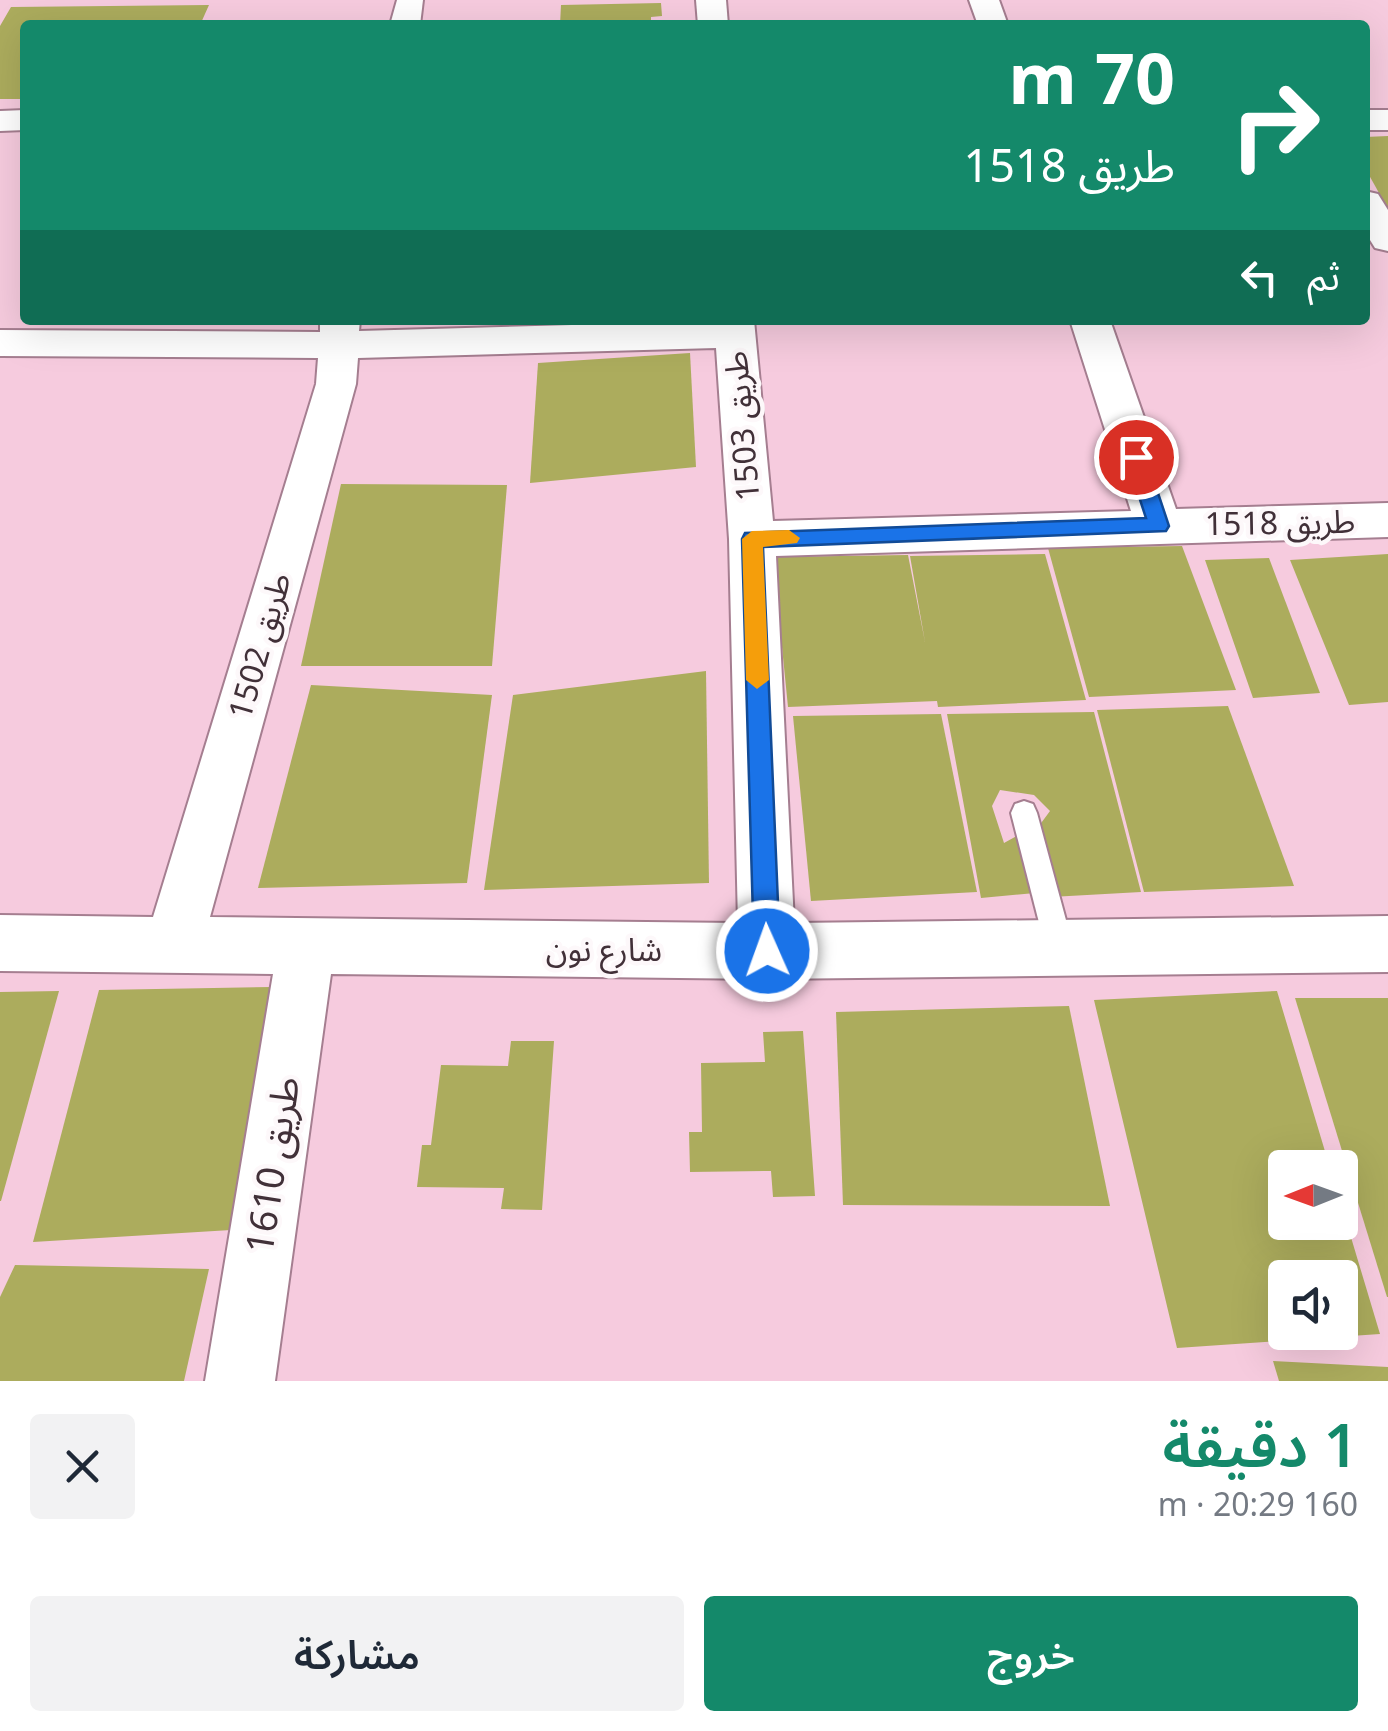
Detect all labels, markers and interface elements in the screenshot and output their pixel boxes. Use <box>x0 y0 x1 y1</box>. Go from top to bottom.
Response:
text: 70 m <box>1008 29 1175 125</box>
icon: right <box>1210 60 1340 190</box>
text: طريق 1518 <box>964 134 1175 195</box>
text: ثم <box>1307 249 1340 301</box>
icon: left <box>1232 250 1287 305</box>
street label: طريق 1503 <box>713 349 768 503</box>
pin <box>1094 415 1179 500</box>
icon: arrive <box>1109 430 1164 485</box>
street label: طريق 1518 <box>1204 499 1356 544</box>
street label: طريق 1502 <box>217 567 300 724</box>
position arrow <box>715 899 819 1003</box>
street label: شارع نون <box>546 927 662 974</box>
street label: طريق 1610 <box>231 1072 311 1257</box>
north arrow <box>1268 1150 1358 1240</box>
map controls <box>1268 1150 1358 1350</box>
button: sound <box>1268 1260 1358 1350</box>
text: 1 دقيقة <box>1163 1403 1358 1485</box>
button: close <box>30 1414 135 1519</box>
text: 160 m · 20:29 <box>1158 1482 1358 1525</box>
button: مشاركة <box>30 1596 684 1711</box>
button: خروج <box>704 1596 1358 1711</box>

